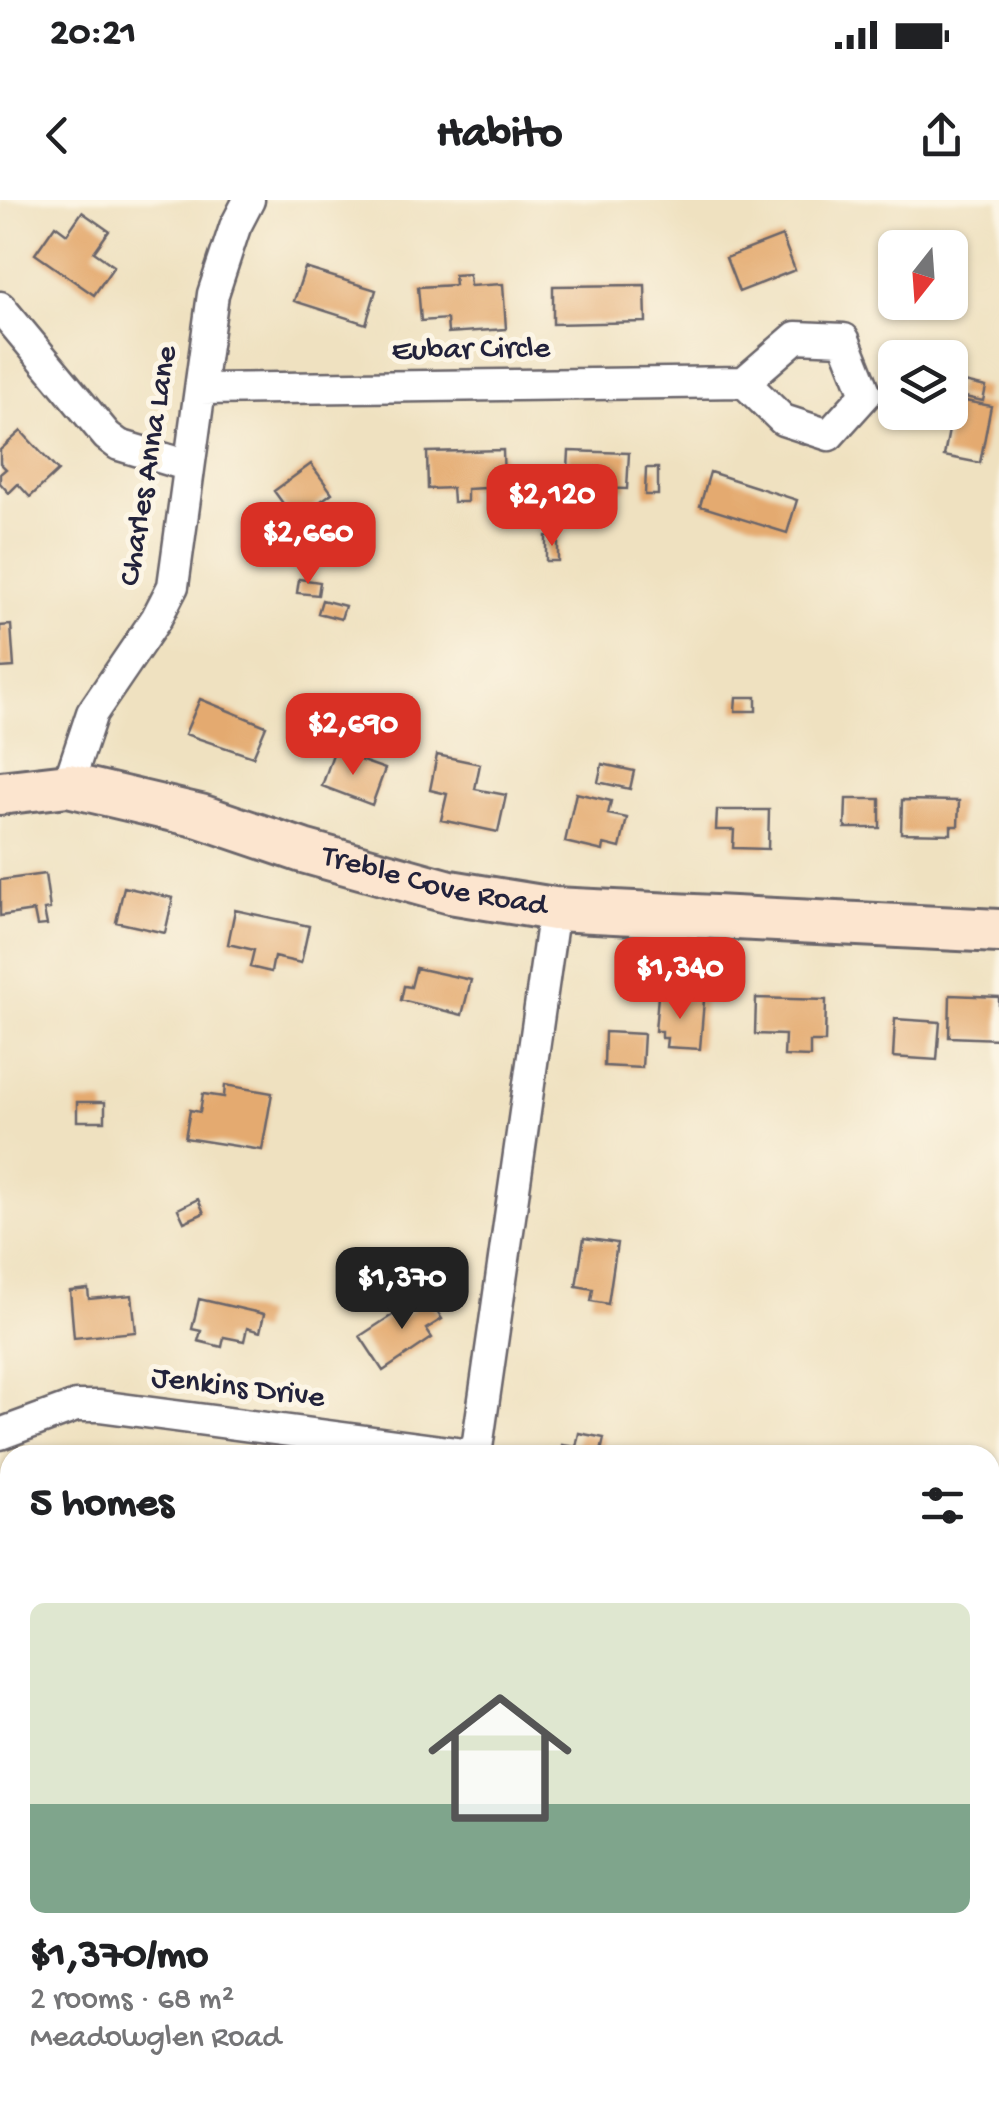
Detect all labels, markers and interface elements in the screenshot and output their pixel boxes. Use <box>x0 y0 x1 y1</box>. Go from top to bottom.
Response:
text: 20:21 <box>50 13 136 57</box>
icon: back <box>30 108 85 163</box>
icon: share <box>914 108 969 163</box>
text: Habito <box>437 109 562 162</box>
north arrow <box>878 230 968 320</box>
map controls <box>878 230 968 430</box>
street label: Eubar Circle <box>391 331 551 371</box>
button: layers <box>878 340 968 430</box>
street label: Charles Anna Lane <box>112 343 188 589</box>
pin: $2,120 <box>471 464 633 549</box>
text: $2,120 <box>509 477 595 515</box>
pin: $2,660 <box>227 502 389 587</box>
text: $2,660 <box>263 515 353 553</box>
pin: $2,690 <box>272 693 434 778</box>
text: $2,690 <box>308 706 398 744</box>
street label: Treble Cove Road <box>315 838 552 927</box>
pin: $1,340 <box>599 937 761 1022</box>
text: $1,340 <box>636 950 724 988</box>
pin: $1,370 <box>321 1247 483 1332</box>
text: $1,370 <box>358 1260 446 1298</box>
street label: Jenkins Drive <box>149 1360 327 1419</box>
icon: filters <box>915 1478 970 1533</box>
text: 5 homes <box>30 1481 173 1530</box>
icon: home <box>410 1668 590 1848</box>
text: $1,370/mo <box>30 1933 208 1982</box>
text: 2 rooms · 68 m² <box>30 1982 234 2020</box>
text: Meadowglen Road <box>30 2020 281 2058</box>

